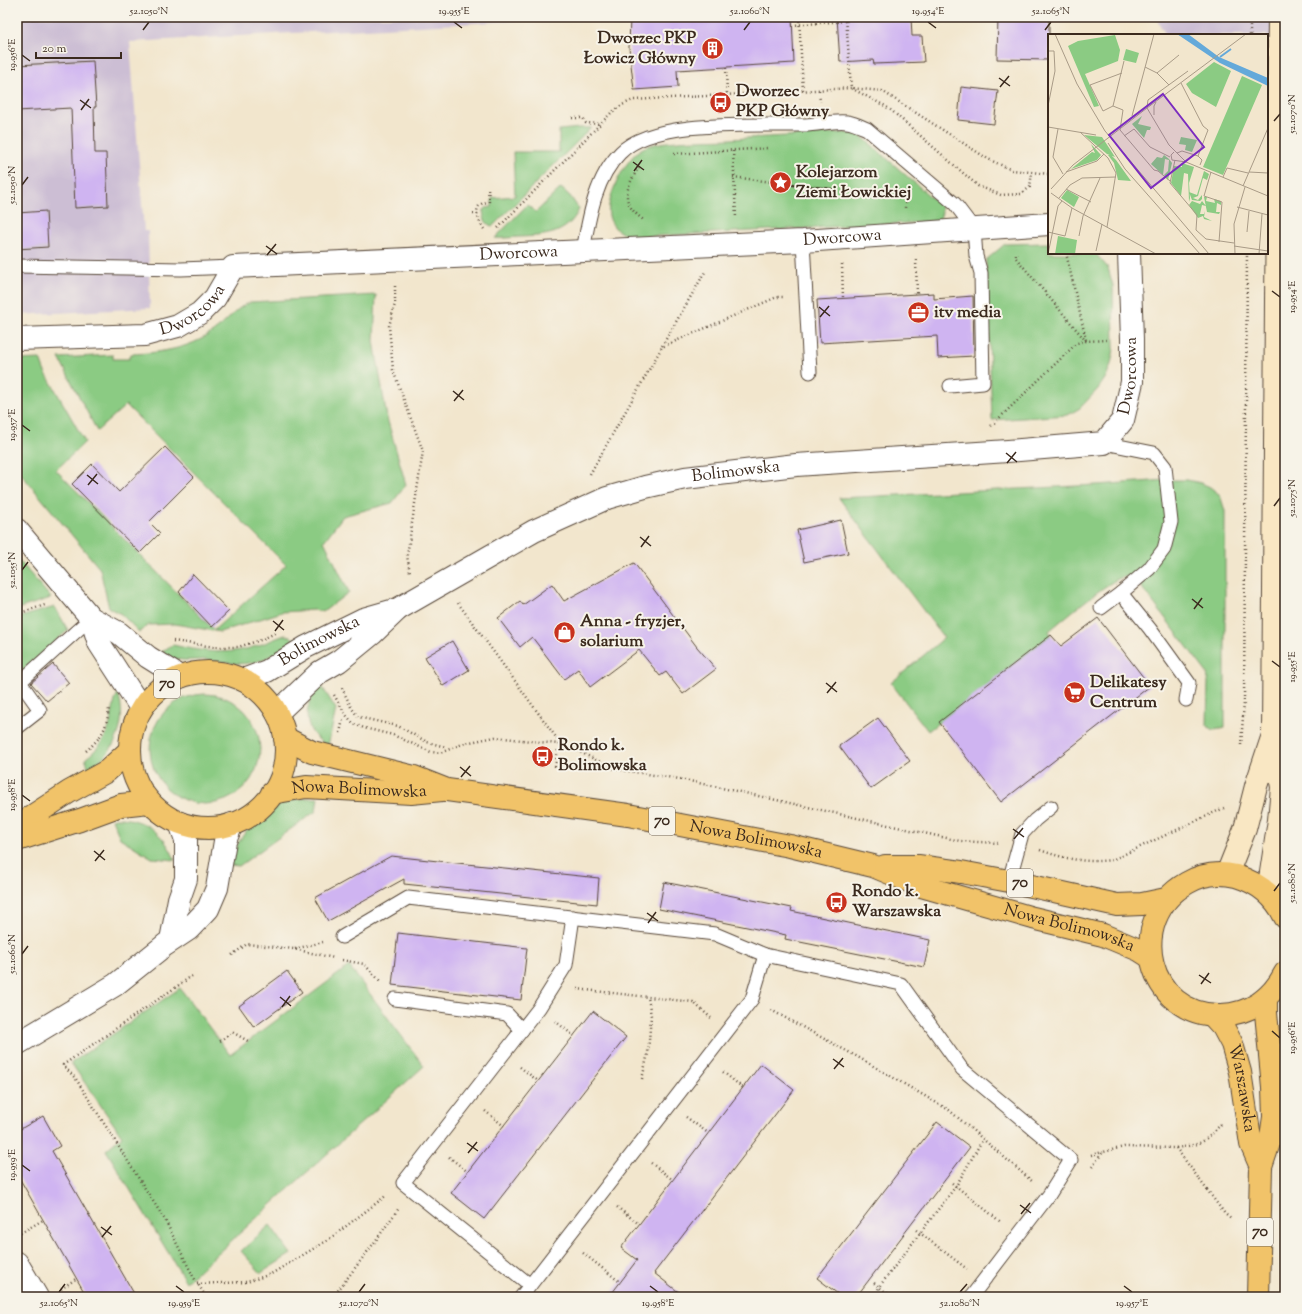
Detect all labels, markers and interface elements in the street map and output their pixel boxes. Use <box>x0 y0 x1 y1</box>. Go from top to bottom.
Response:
text: 52.1050°N <box>129 4 168 19</box>
text: 19.955°E <box>439 4 470 19</box>
text: 52.1060°N <box>729 4 770 19</box>
text: 19.954°E <box>912 4 944 19</box>
text: 52.1065°N <box>1031 4 1070 19</box>
place label: Dworzec PKP Łowicz Główny <box>584 27 697 71</box>
scale bar <box>36 34 121 60</box>
inset map <box>1048 34 1268 254</box>
building icon: Dworzec PKP Łowicz Główny <box>699 36 725 62</box>
text: 19.956°E <box>5 39 20 71</box>
text: 20 m <box>42 40 67 58</box>
place label: Dworzec PKP Główny <box>736 80 830 124</box>
bus stop icon: Dworzec PKP Główny <box>708 89 734 115</box>
text: 52.1070°N <box>1285 94 1300 135</box>
place label: Kolejarzom Ziemi Łowickiej <box>796 161 911 205</box>
text: 52.1050°N <box>5 166 20 205</box>
place icon: Kolejarzom Ziemi Łowickiej <box>767 170 793 196</box>
street label: Dworcowa <box>802 224 883 253</box>
street label: Dworcowa <box>479 240 559 268</box>
street label: Dworcowa <box>157 280 232 342</box>
text: 19.954°E <box>1285 281 1300 313</box>
office icon: itv media <box>905 300 931 326</box>
place label: itv media <box>934 301 1001 325</box>
street label: Dworcowa <box>1113 337 1144 417</box>
text: 19.957°E <box>5 409 20 441</box>
street label: Bolimowska <box>690 455 781 489</box>
text: 52.1075°N <box>1285 479 1300 518</box>
text: 52.1055°N <box>5 552 20 589</box>
street label: Bolimowska <box>274 610 364 673</box>
place label: Anna - fryzjer, solarium <box>580 610 685 654</box>
shop icon: Anna - fryzjer, solarium <box>552 619 578 645</box>
text: 19.955°E <box>1285 652 1300 683</box>
road number: 70 <box>154 670 180 698</box>
place label: Delikatesy Centrum <box>1090 671 1167 715</box>
supermarket icon: Delikatesy Centrum <box>1062 680 1088 706</box>
place label: Rondo k. Bolimowska <box>558 734 647 778</box>
bus stop icon: Rondo k. Bolimowska <box>530 743 556 769</box>
street label: Nowa Bolimowska <box>290 775 428 805</box>
text: 19.958°E <box>5 779 20 811</box>
road number: 70 <box>649 807 675 835</box>
street label: Nowa Bolimowska <box>687 815 825 865</box>
text: 52.1080°N <box>1285 863 1300 904</box>
road number: 70 <box>1007 869 1033 897</box>
place label: Rondo k. Warszawska <box>852 880 941 924</box>
bus stop icon: Rondo k. Warszawska <box>823 889 849 915</box>
street label: Nowa Bolimowska <box>1001 898 1138 959</box>
text: 52.1060°N <box>5 934 20 975</box>
text: 19.956°E <box>1285 1022 1300 1054</box>
street label: Warszawska <box>1221 1042 1261 1134</box>
text: 19.959°E <box>5 1149 20 1181</box>
road number: 70 <box>1247 1218 1273 1246</box>
text: 52.1065°N <box>39 1296 78 1311</box>
text: 19.959°E <box>168 1296 200 1311</box>
text: 52.1070°N <box>338 1296 379 1311</box>
text: 19.958°E <box>642 1296 674 1311</box>
text: 52.1080°N <box>939 1296 980 1311</box>
text: 19.957°E <box>1116 1296 1148 1311</box>

